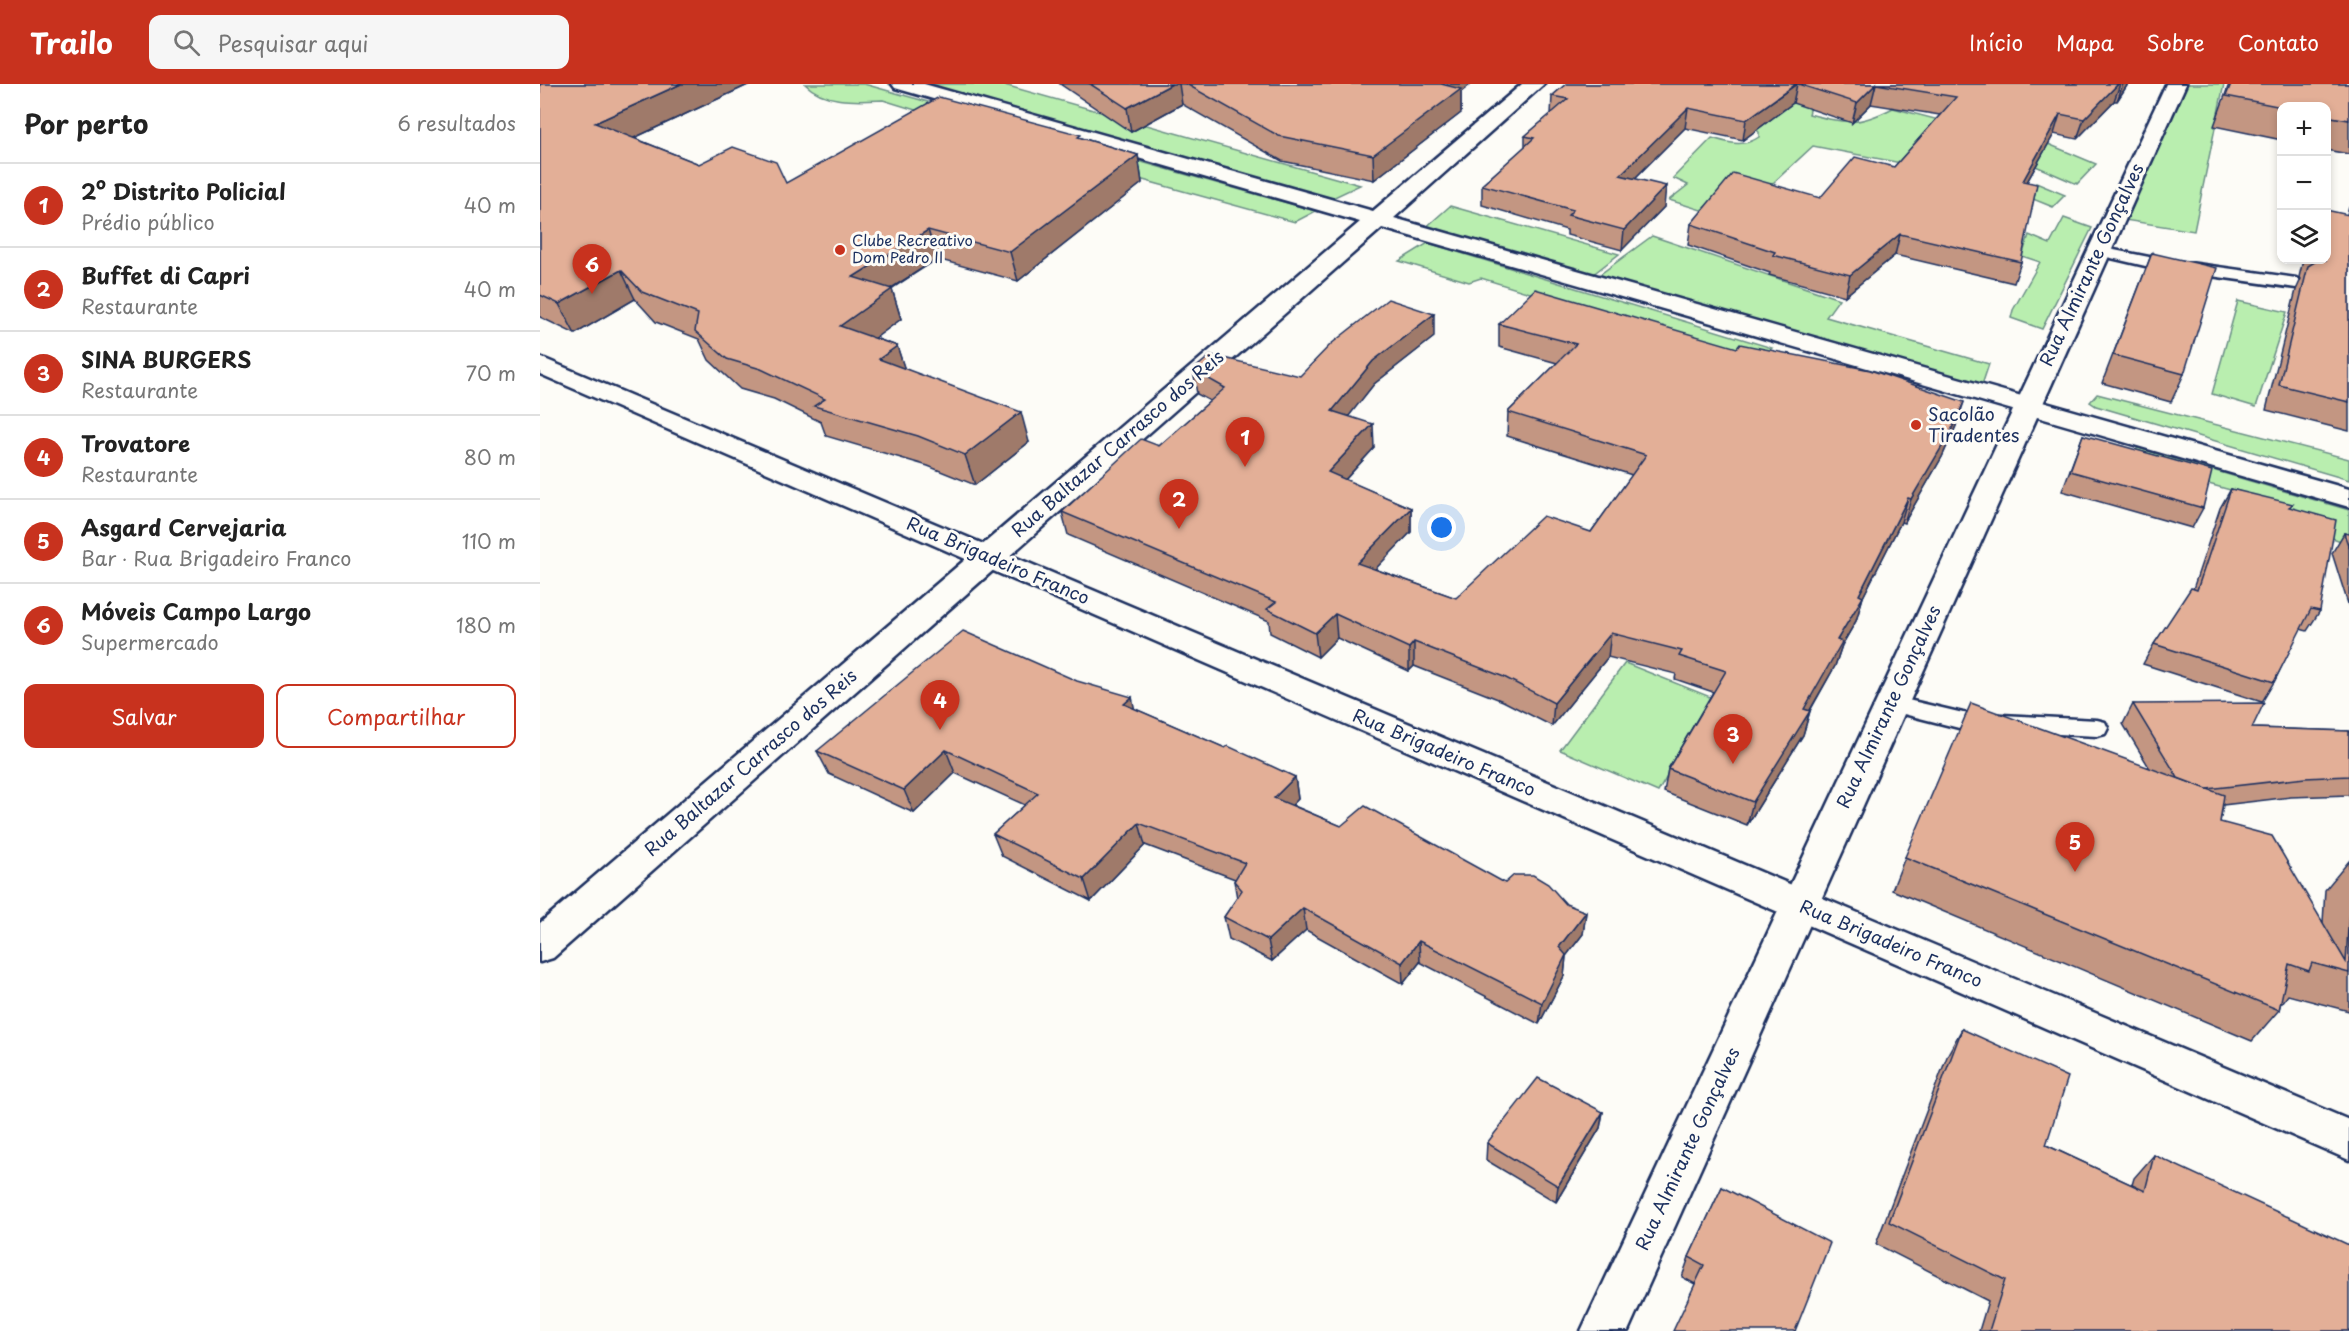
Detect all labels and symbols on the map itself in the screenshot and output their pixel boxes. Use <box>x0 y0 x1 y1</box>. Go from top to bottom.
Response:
street label: Rua Almirante Gonçalves <box>2032 159 2150 370</box>
place label: Clube Recreativo Dom Pedro II <box>852 228 973 268</box>
marker: Clube Recreativo Dom Pedro II <box>833 243 847 257</box>
pin: 6 <box>572 244 612 294</box>
street label: Rua Baltazar Carrasco dos Reis <box>1005 343 1229 543</box>
place label: Sacolão Tiradentes <box>1928 400 2019 448</box>
pin: 1 <box>1226 418 1264 467</box>
marker: Sacolão Tiradentes <box>1909 418 1923 432</box>
pin: 2 <box>1160 480 1198 529</box>
street label: Rua Brigadeiro Franco <box>903 509 1094 610</box>
your location <box>1427 513 1456 542</box>
street label: Rua Almirante Gonçalves <box>1829 601 1947 812</box>
street label: Rua Baltazar Carrasco dos Reis <box>638 662 862 862</box>
pin: 4 <box>920 680 960 730</box>
street label: Rua Brigadeiro Franco <box>1349 701 1540 802</box>
pin: 3 <box>1714 714 1752 764</box>
pin: 5 <box>2056 822 2095 872</box>
street label: Rua Brigadeiro Franco <box>1796 892 1987 993</box>
street label: Rua Almirante Gonçalves <box>1628 1043 1746 1254</box>

